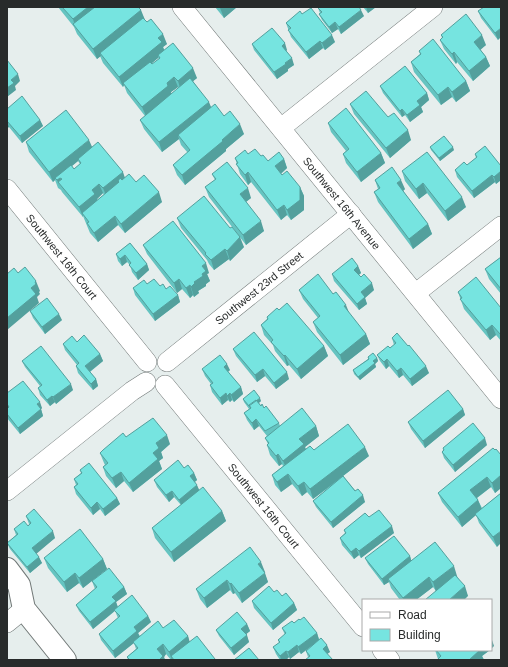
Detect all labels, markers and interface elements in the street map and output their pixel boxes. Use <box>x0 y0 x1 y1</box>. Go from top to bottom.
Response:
street label: Southwest 16th Avenue <box>301 155 383 252</box>
street label: Southwest 16th Court <box>24 212 100 302</box>
street label: Southwest 23rd Street <box>213 249 305 327</box>
street label: Southwest 16th Court <box>226 461 302 551</box>
legend <box>362 599 492 651</box>
text: Road <box>398 608 427 622</box>
text: Building <box>398 628 441 642</box>

